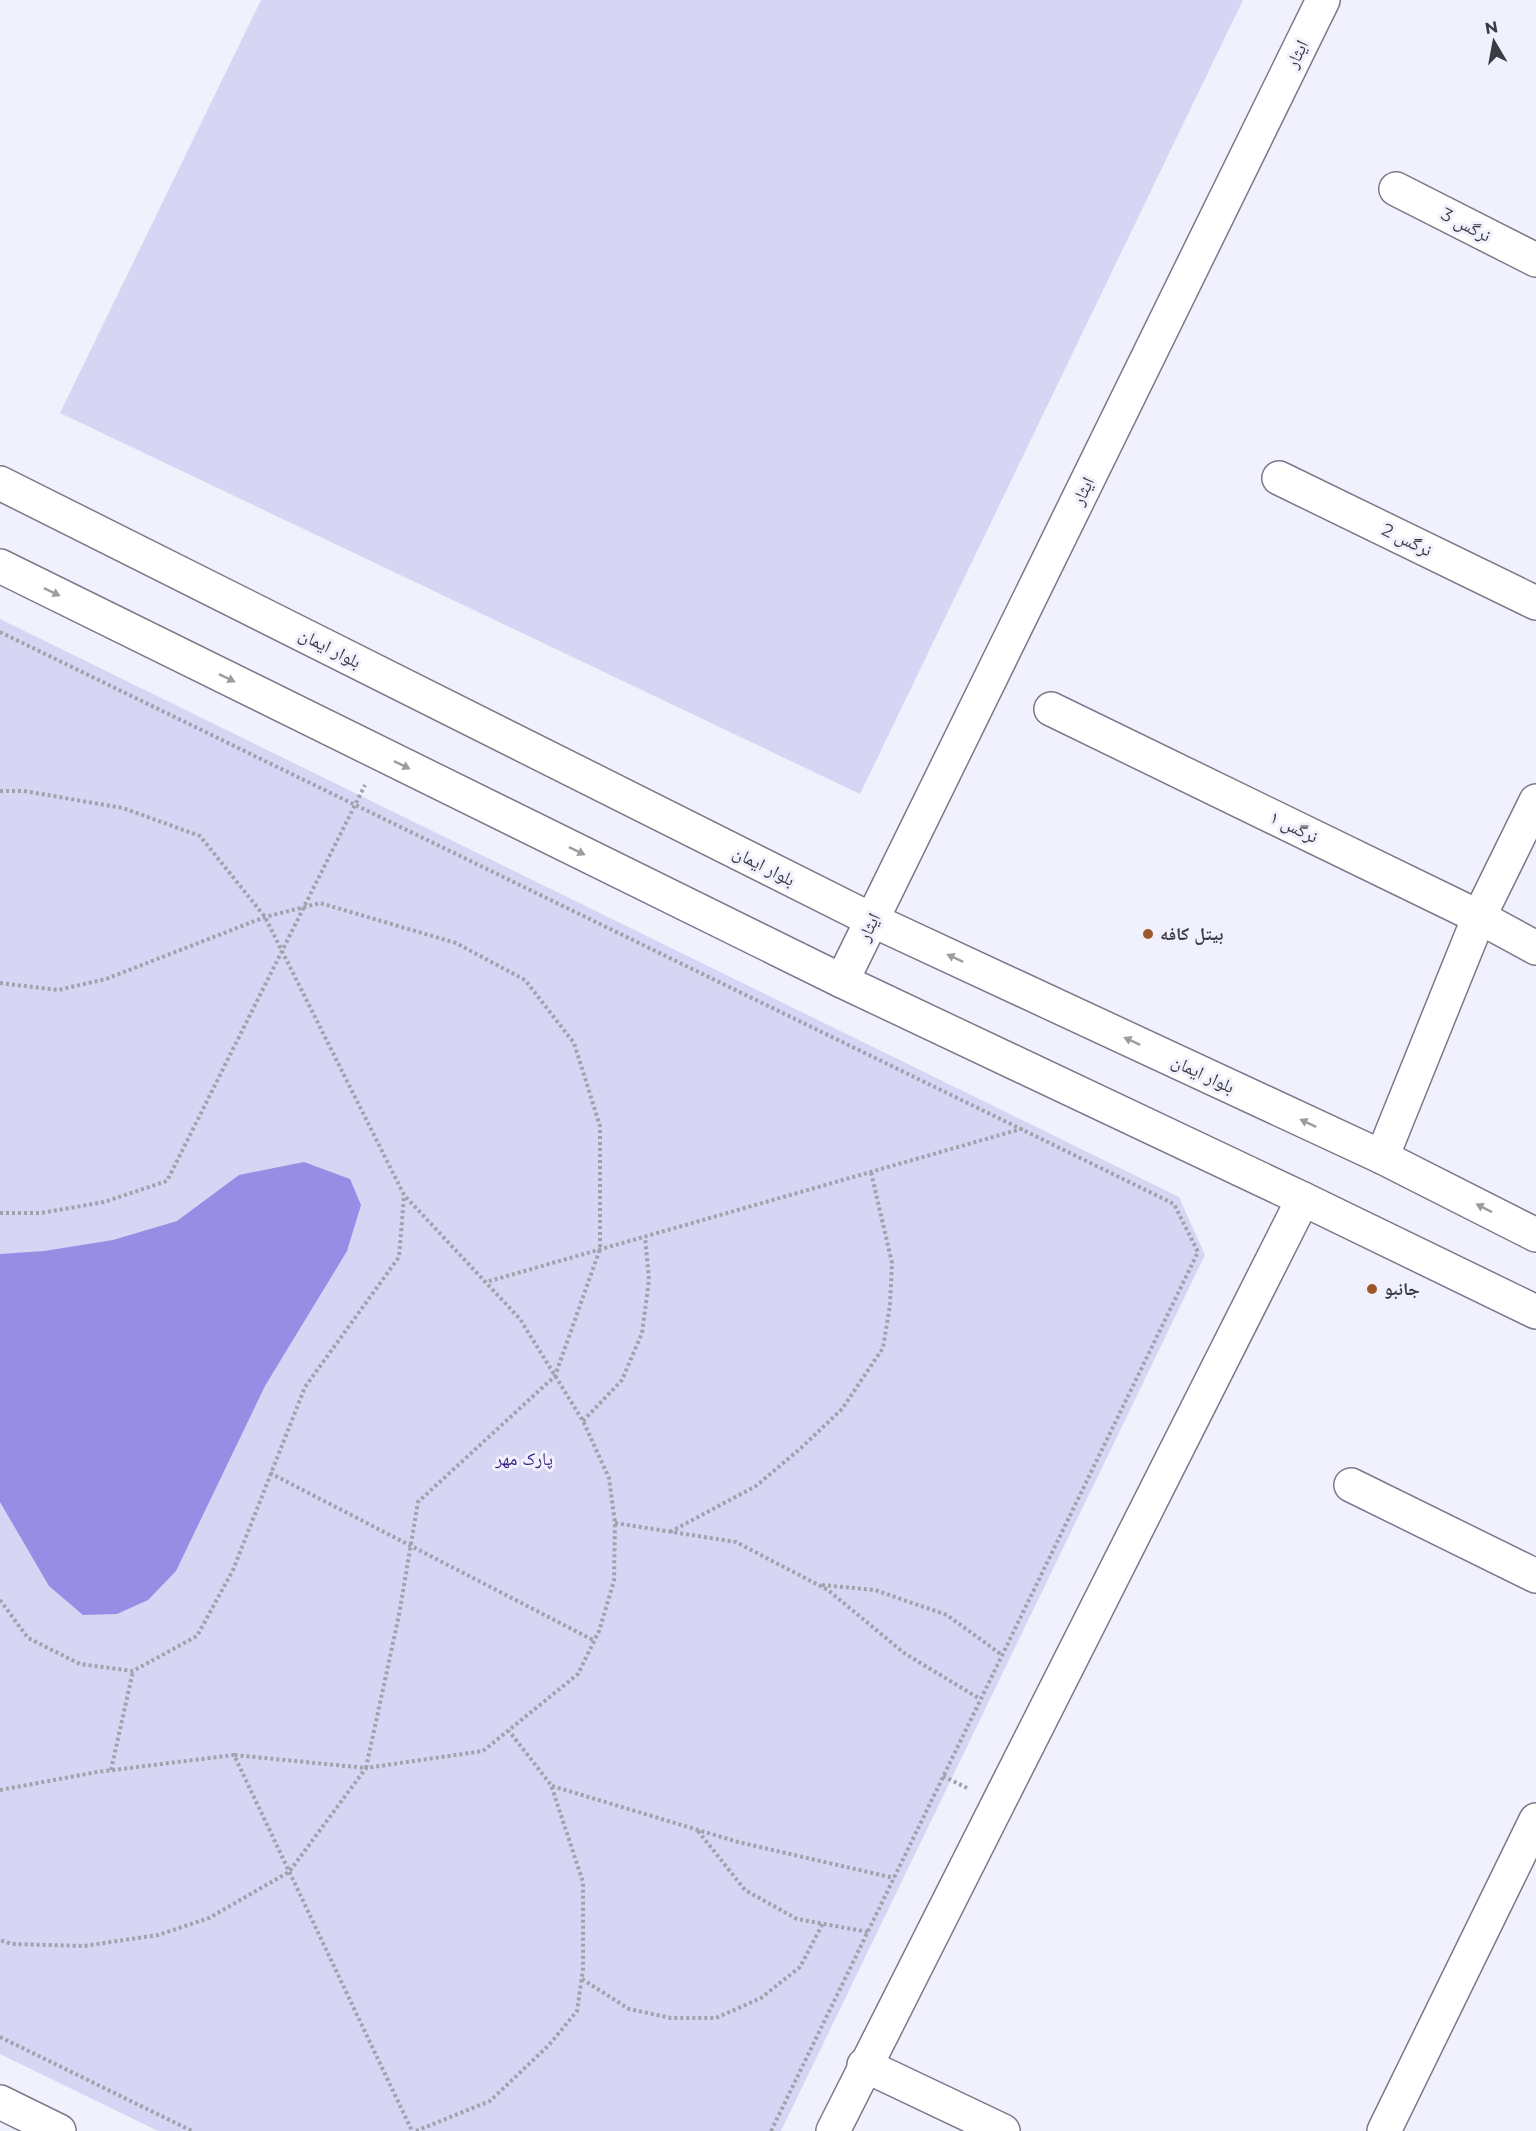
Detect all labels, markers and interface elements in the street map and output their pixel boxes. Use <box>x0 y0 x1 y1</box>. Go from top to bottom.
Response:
north arrow <box>1464 12 1524 72</box>
text: N <box>1483 17 1500 38</box>
street label: ایثار <box>1280 36 1313 73</box>
street label: نرگس 3 <box>1437 203 1495 247</box>
street label: ایثار <box>1066 473 1099 510</box>
street label: نرگس 2 <box>1378 519 1436 562</box>
one-way arrow <box>44 588 61 597</box>
street label: بلوار ایمان <box>295 623 365 673</box>
one-way arrow <box>219 674 236 683</box>
one-way arrow <box>394 760 411 769</box>
street label: نرگس ۱ <box>1266 806 1322 848</box>
street label: بلوار ایمان <box>729 841 799 891</box>
one-way arrow <box>569 846 586 855</box>
street label: ایثار <box>852 909 885 946</box>
place label: بیتل کافه <box>1160 923 1223 945</box>
marker: بیتل کافه <box>1141 927 1155 941</box>
one-way arrow <box>946 954 963 963</box>
one-way arrow <box>1123 1036 1140 1045</box>
street label: بلوار ایمان <box>1168 1050 1238 1098</box>
one-way arrow <box>1300 1119 1317 1128</box>
one-way arrow <box>1475 1204 1492 1213</box>
place label: جانبو <box>1384 1278 1420 1300</box>
marker: جانبو <box>1365 1282 1379 1296</box>
park label: پارک مهر <box>494 1448 553 1470</box>

